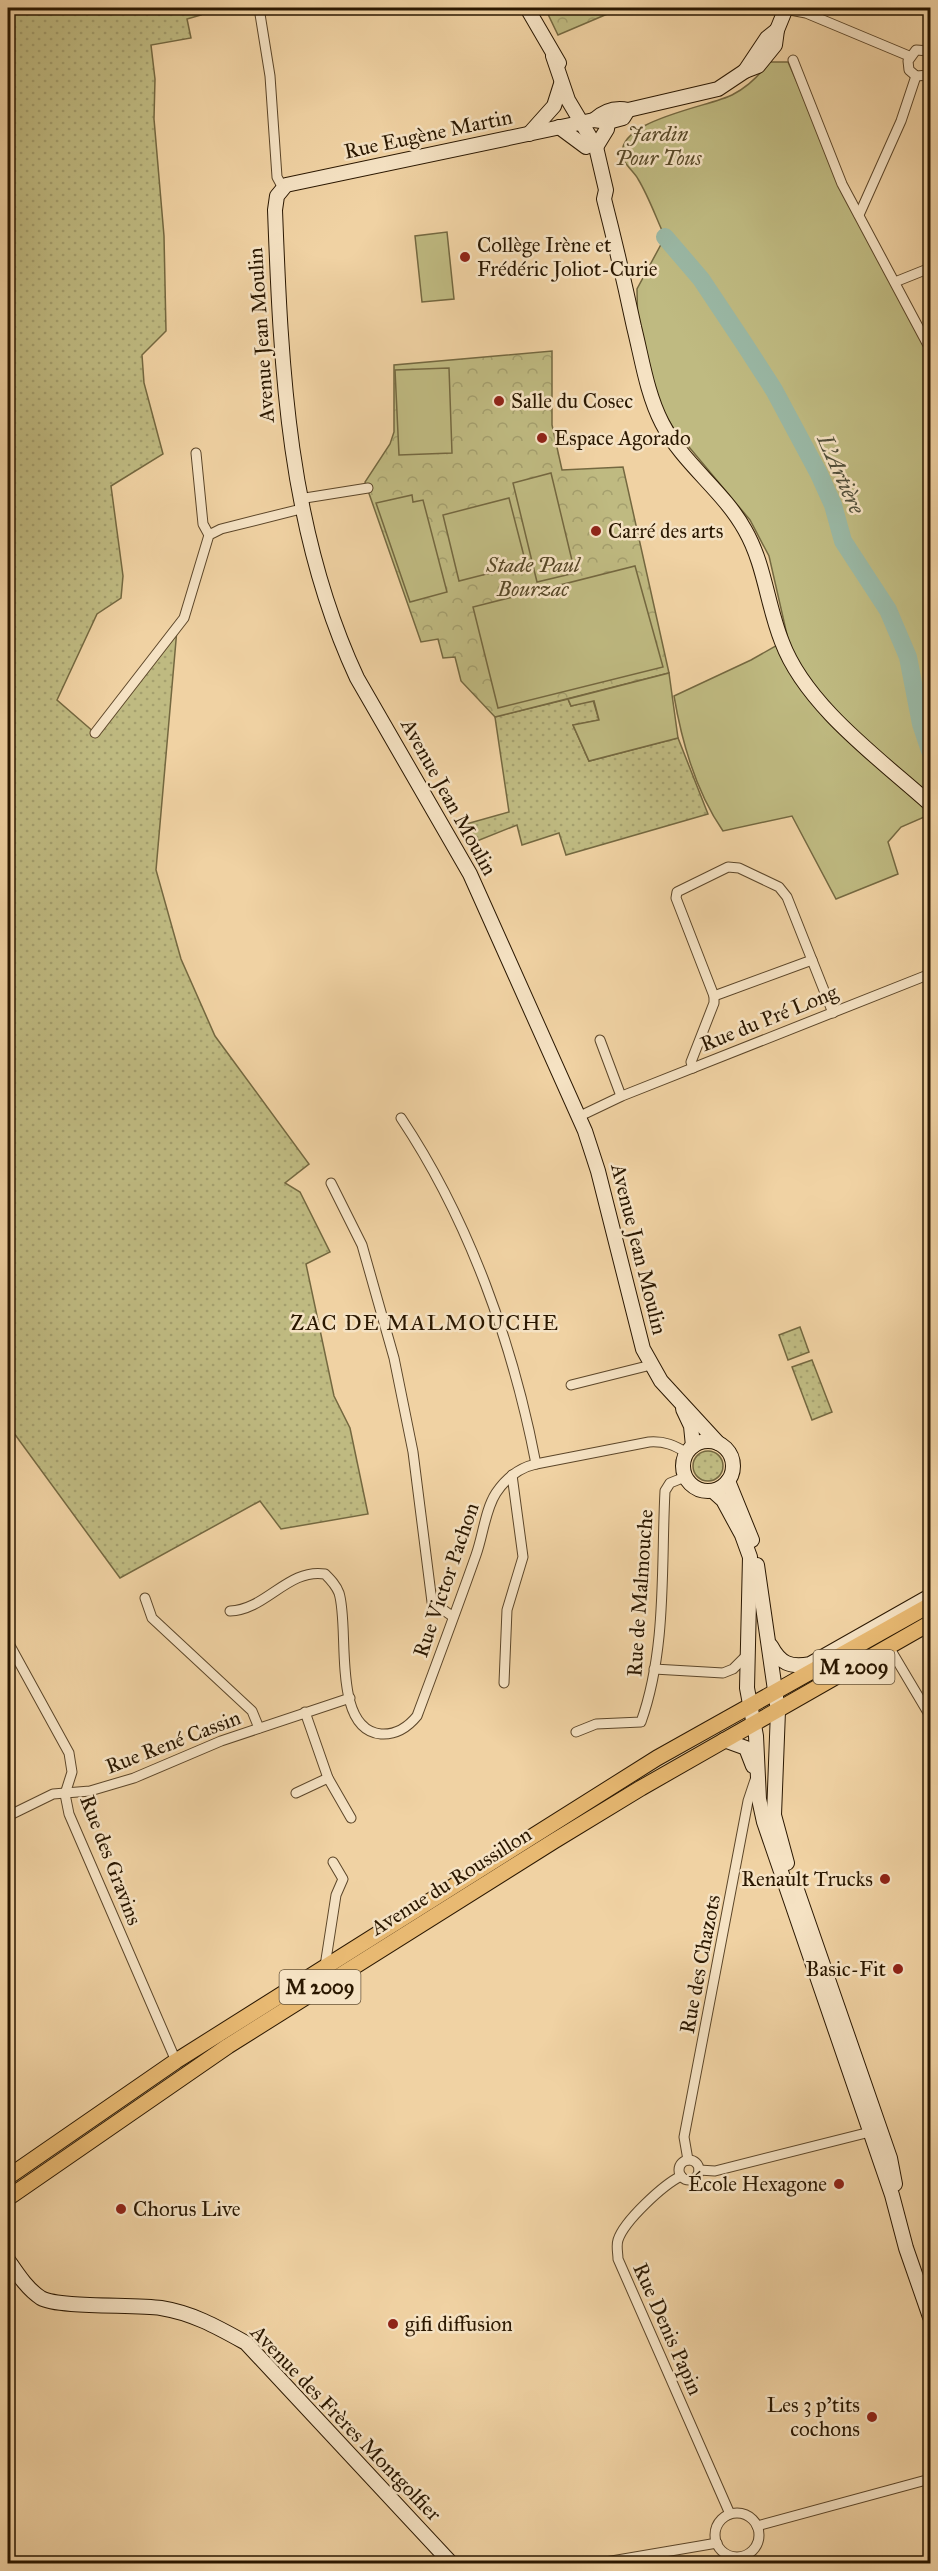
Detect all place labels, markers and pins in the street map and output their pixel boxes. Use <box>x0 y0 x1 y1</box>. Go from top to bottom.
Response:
place label: Collège Irène et Frédéric Joliot-Curie <box>477 232 658 282</box>
marker: Collège Irène et Frédéric Joliot-Curie <box>458 250 472 264</box>
place label: Salle du Cosec <box>511 388 633 414</box>
marker: Salle du Cosec <box>492 394 506 408</box>
place label: Espace Agorado <box>554 425 691 451</box>
marker: Espace Agorado <box>535 431 549 445</box>
place label: Carré des arts <box>608 518 723 544</box>
marker: Carré des arts <box>589 524 603 538</box>
place label: Renault Trucks <box>741 1866 873 1892</box>
marker: Renault Trucks <box>878 1872 892 1886</box>
place label: Basic-Fit <box>806 1956 887 1982</box>
marker: Basic-Fit <box>891 1962 905 1976</box>
place label: École Hexagone <box>688 2170 827 2197</box>
marker: École Hexagone <box>832 2177 846 2191</box>
place label: Chorus Live <box>133 2196 241 2222</box>
marker: Chorus Live <box>114 2202 128 2216</box>
place label: gifi diffusion <box>405 2311 513 2337</box>
marker: gifi diffusion <box>386 2317 400 2331</box>
place label: Les 3 p'tits cochons <box>767 2392 860 2442</box>
marker: Les 3 p'tits cochons <box>865 2410 879 2424</box>

